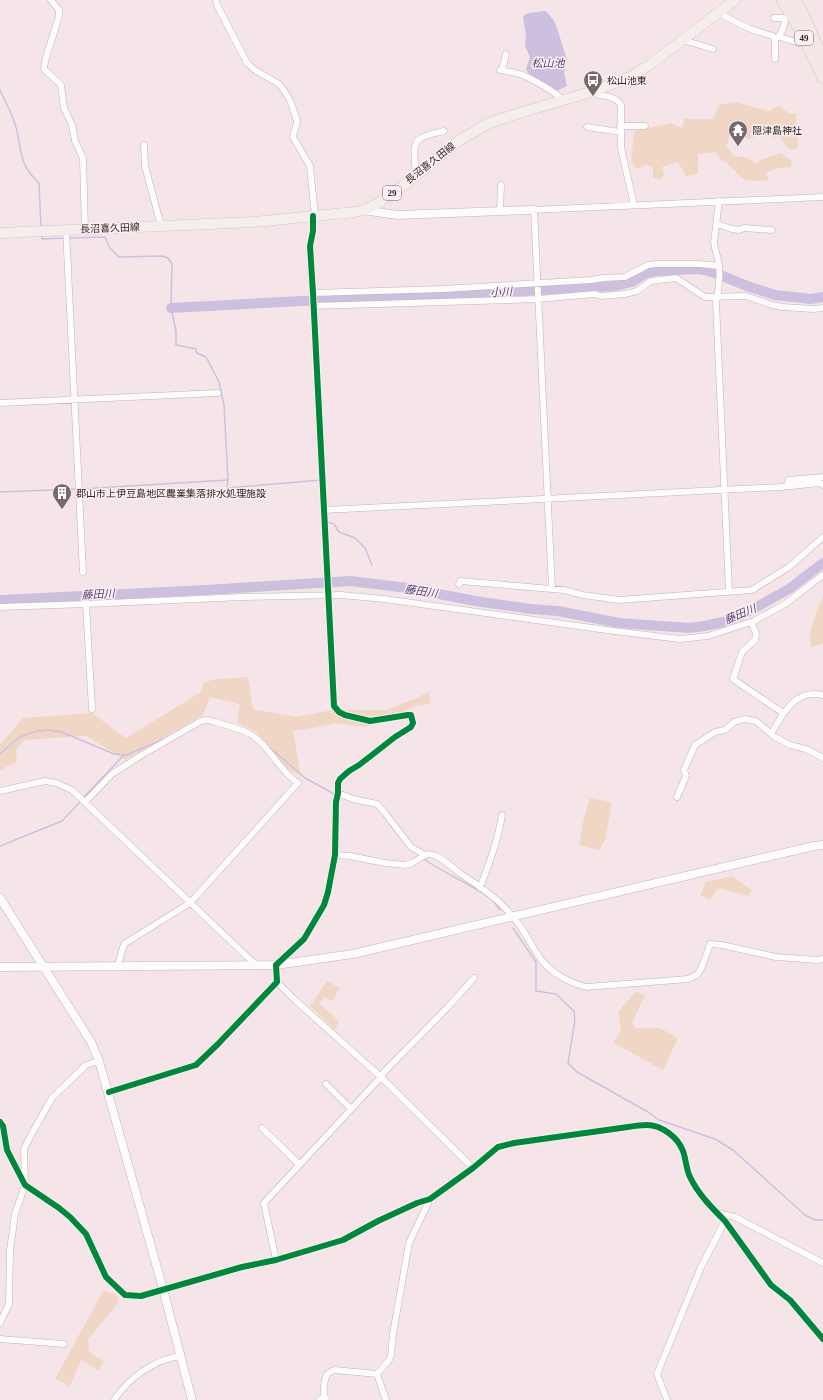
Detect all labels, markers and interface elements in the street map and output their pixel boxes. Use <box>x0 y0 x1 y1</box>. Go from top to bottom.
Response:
road number: 49 <box>795 31 813 45</box>
water label: 松山池 <box>532 57 565 69</box>
bus stop icon: 松山池東 <box>582 69 604 97</box>
place label: 松山池東 <box>607 75 647 86</box>
temple icon: 隠津島神社 <box>727 119 749 147</box>
place label: 隠津島神社 <box>752 125 802 136</box>
street label: 長沼喜久田線 <box>403 140 457 186</box>
road number: 29 <box>383 186 401 200</box>
street label: 長沼喜久田線 <box>80 221 140 235</box>
water label: 小川 <box>490 285 513 299</box>
building icon: 郡山市上伊豆島地区農業集落排水処理施設 <box>51 482 73 510</box>
place label: 郡山市上伊豆島地区農業集落排水処理施設 <box>76 488 266 499</box>
water label: 藤田川 <box>404 583 439 599</box>
water label: 藤田川 <box>81 587 116 601</box>
water label: 藤田川 <box>722 602 758 626</box>

